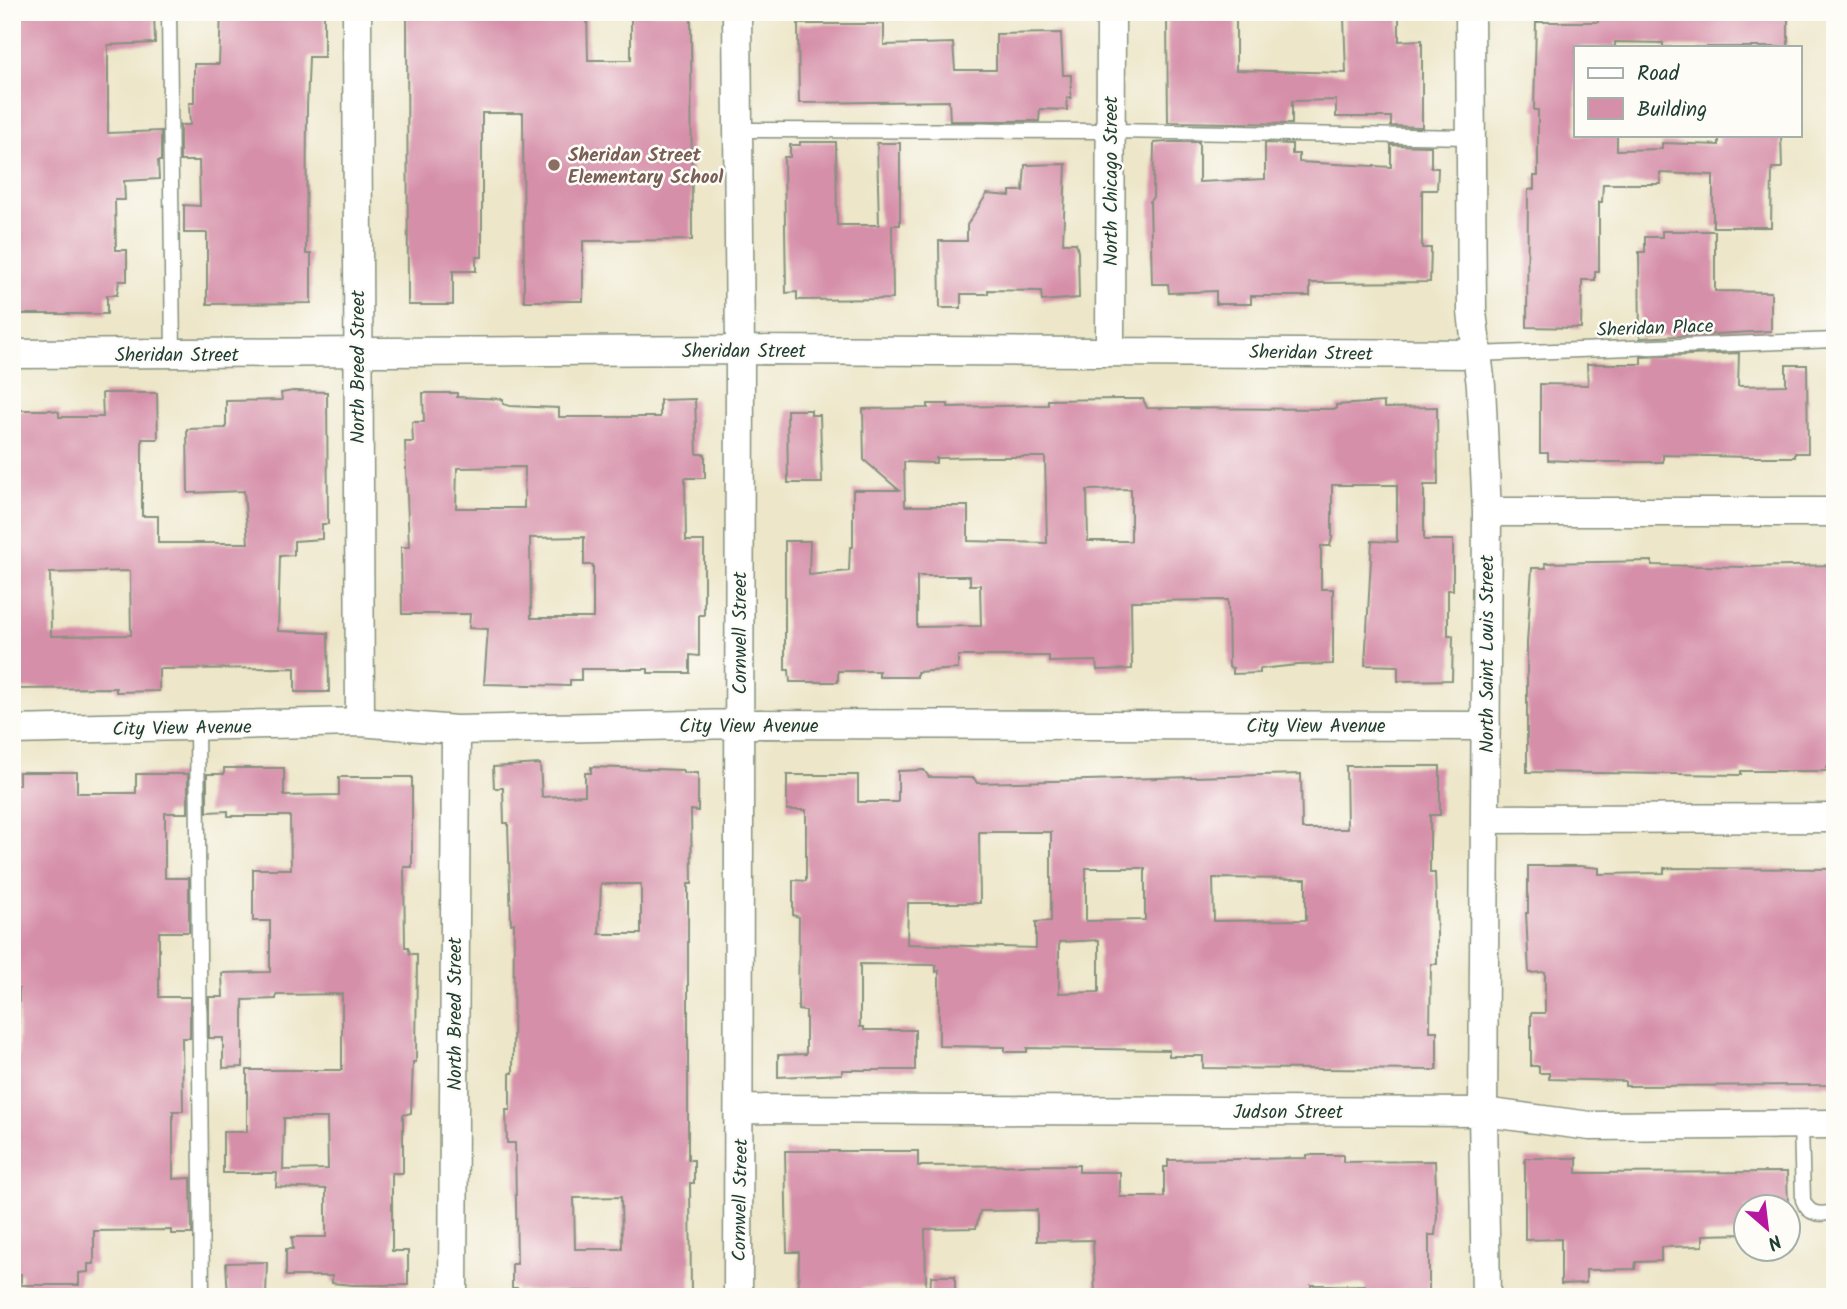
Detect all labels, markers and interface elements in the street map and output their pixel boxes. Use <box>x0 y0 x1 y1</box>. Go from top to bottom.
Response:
legend <box>1574 46 1801 136</box>
text: Road <box>1637 58 1680 91</box>
text: Building <box>1637 94 1707 127</box>
street label: North Chicago Street <box>1097 95 1127 266</box>
place label: Sheridan Street Elementary School <box>568 141 724 193</box>
marker: Sheridan Street Elementary School <box>546 157 562 173</box>
street label: North Breed Street <box>344 290 374 444</box>
street label: Sheridan Place <box>1596 312 1714 346</box>
street label: Sheridan Street <box>682 337 807 367</box>
street label: Sheridan Street <box>1249 338 1374 370</box>
street label: Sheridan Street <box>115 341 240 371</box>
street label: North Saint Louis Street <box>1473 554 1503 753</box>
street label: Cornwell Street <box>726 571 756 694</box>
street label: City View Avenue <box>679 712 819 742</box>
street label: City View Avenue <box>1246 712 1386 742</box>
street label: City View Avenue <box>112 713 252 745</box>
street label: North Breed Street <box>441 937 471 1091</box>
street label: Judson Street <box>1233 1098 1344 1128</box>
street label: Cornwell Street <box>725 1138 757 1262</box>
north arrow <box>1731 1194 1801 1264</box>
text: N <box>1762 1225 1786 1257</box>

